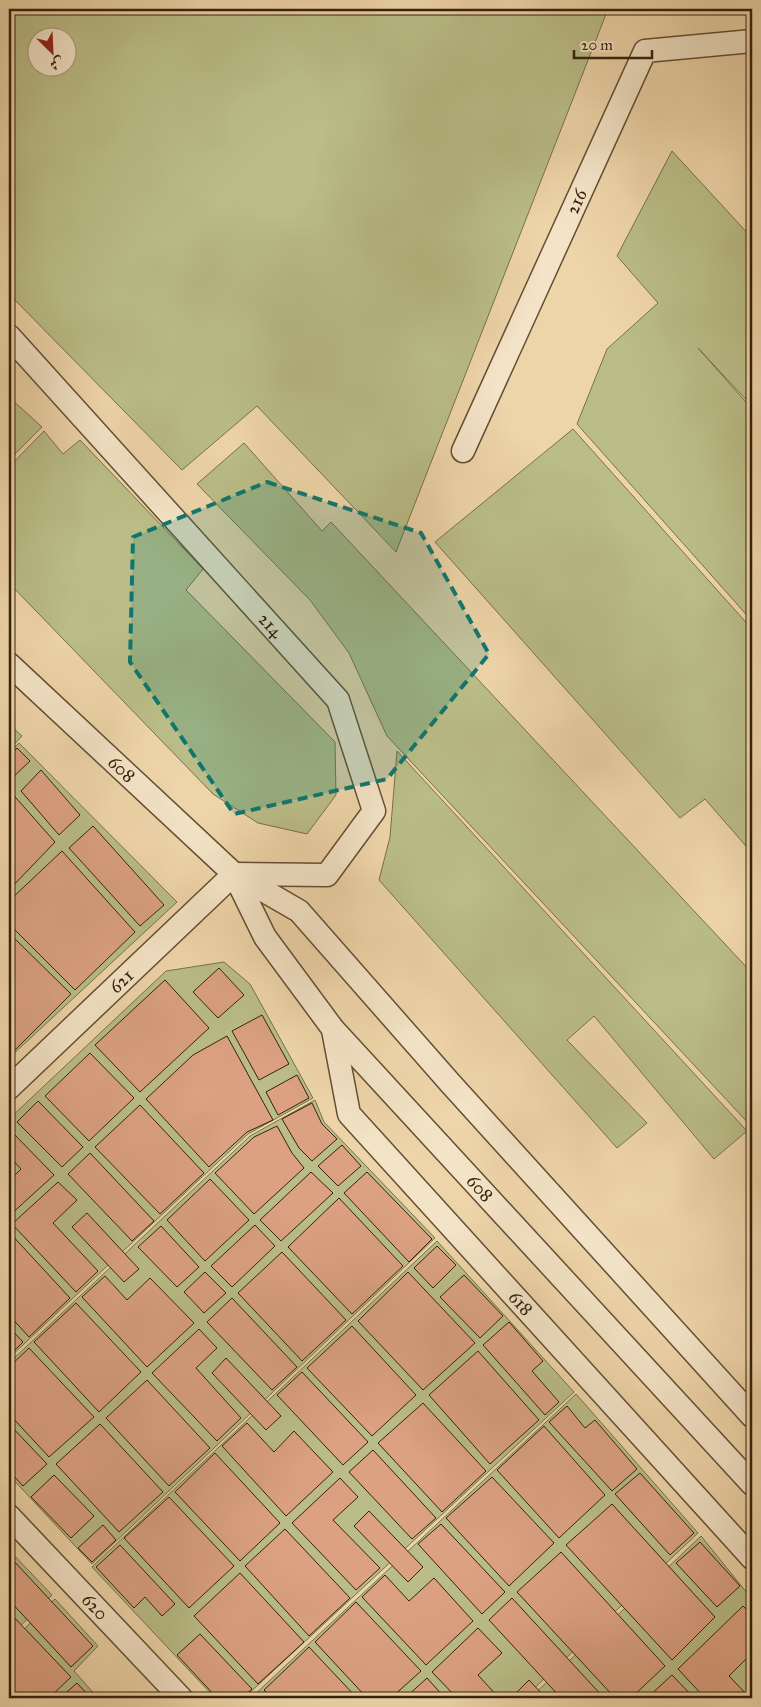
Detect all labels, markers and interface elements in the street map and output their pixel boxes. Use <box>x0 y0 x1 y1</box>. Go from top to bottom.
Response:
north arrow <box>28 28 78 78</box>
scale bar <box>574 28 651 60</box>
text: 20 m <box>581 36 613 54</box>
text: ش <box>47 53 67 74</box>
street label: 216 <box>561 185 592 218</box>
street label: 214 <box>254 608 288 643</box>
street label: 608 <box>103 751 140 787</box>
street label: 621 <box>105 965 138 998</box>
street label: 608 <box>462 1170 498 1207</box>
street label: 618 <box>504 1286 538 1320</box>
street label: 620 <box>77 1589 113 1625</box>

